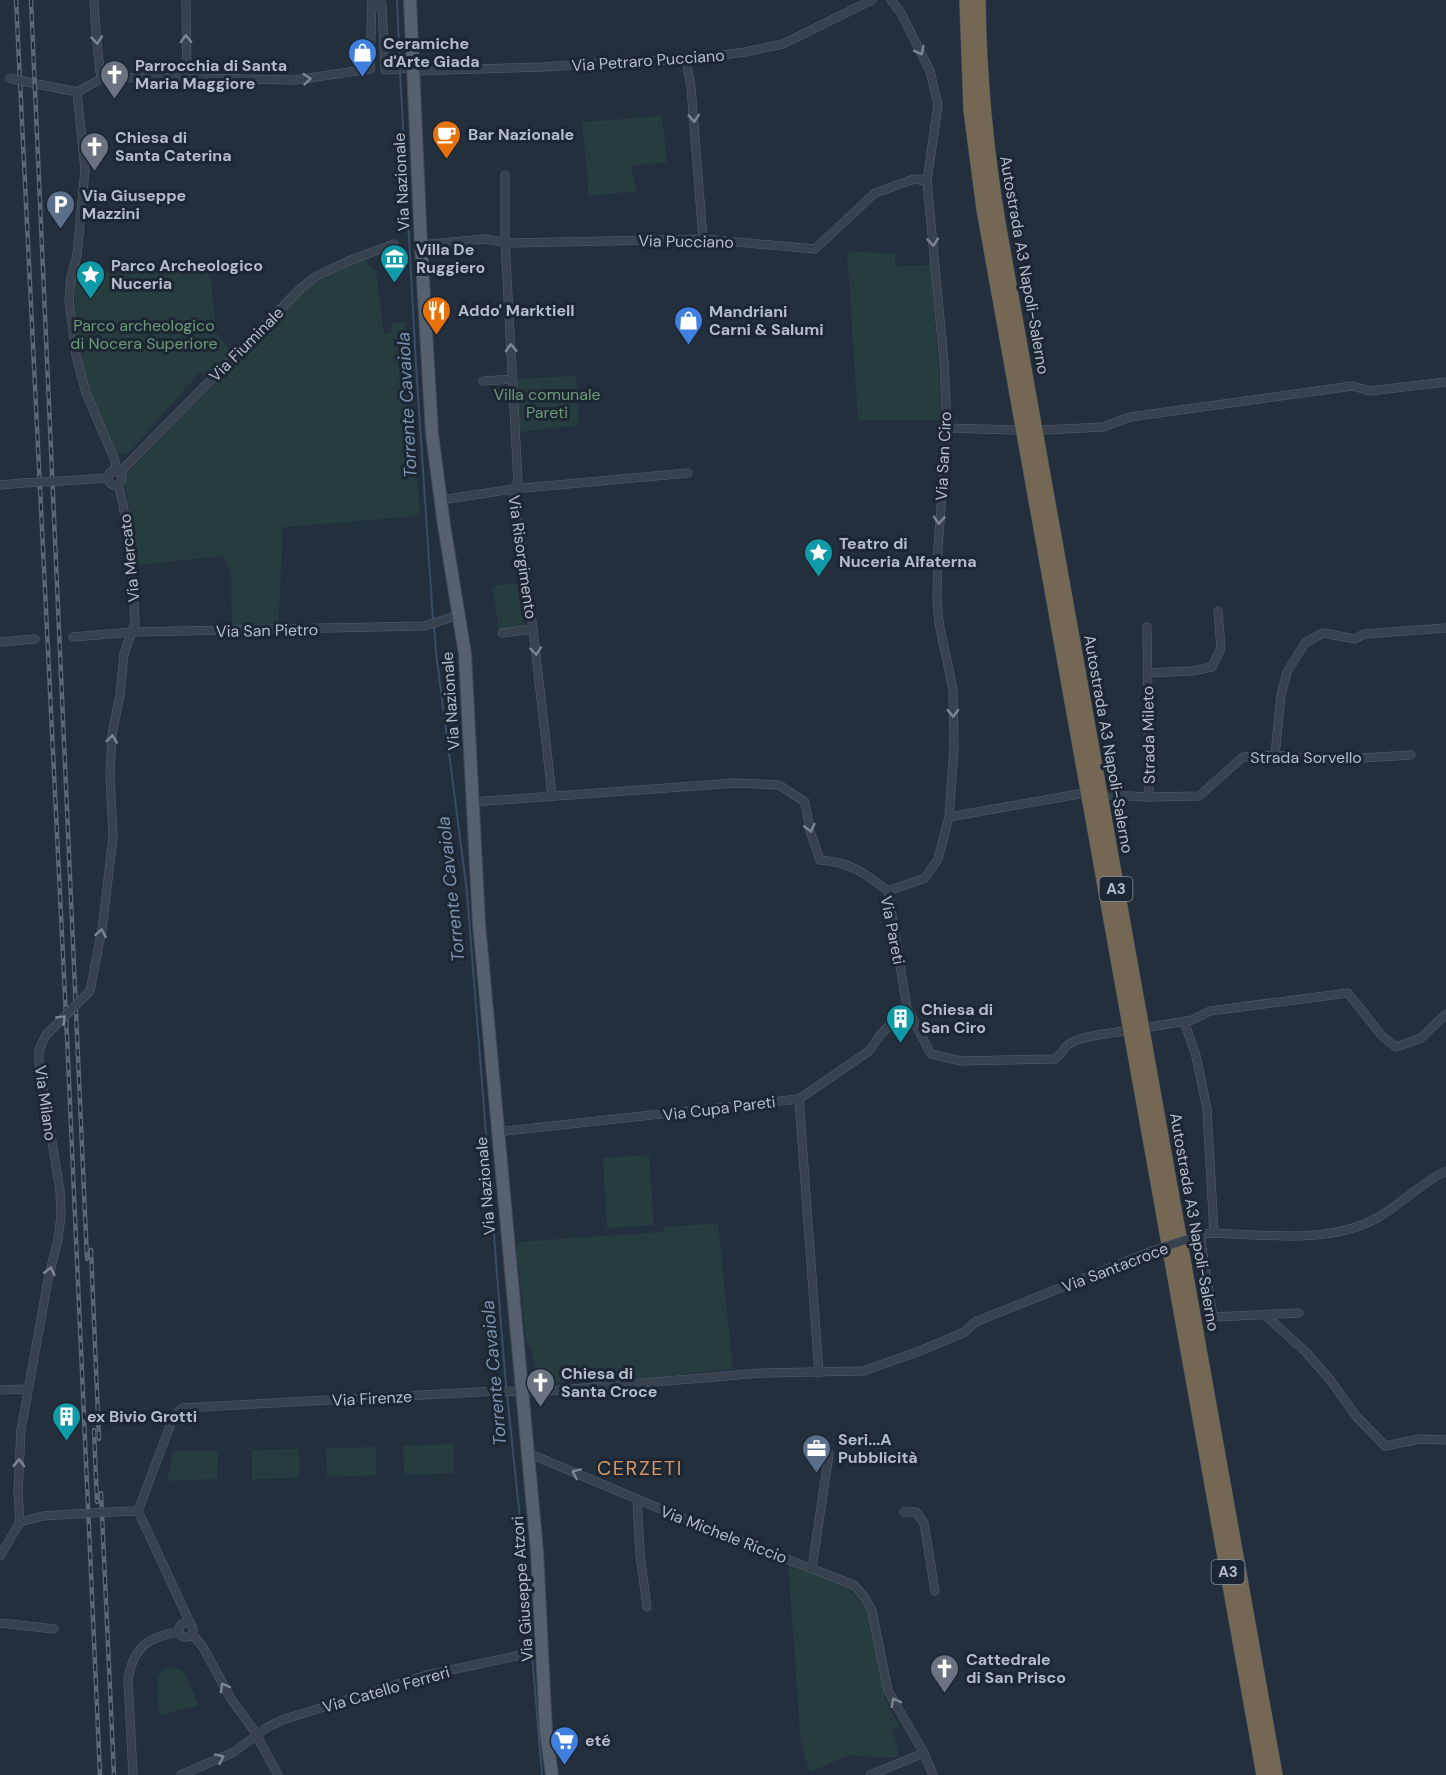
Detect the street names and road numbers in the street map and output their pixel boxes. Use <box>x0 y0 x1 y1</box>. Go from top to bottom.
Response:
street label: Via Petraro Pucciano <box>571 45 725 76</box>
street label: Via Nazionale <box>388 132 415 232</box>
street label: Autostrada A3 Napoli-Salerno <box>995 154 1054 376</box>
street label: Via Pucciano <box>638 230 734 253</box>
street label: Via Fiuminale <box>204 302 288 386</box>
street label: Via San Ciro <box>931 411 956 501</box>
street label: Via Risorgimento <box>503 494 542 620</box>
street label: Via Mercato <box>114 513 145 603</box>
street label: Via San Pietro <box>216 619 318 642</box>
street label: Autostrada A3 Napoli-Salerno <box>1079 633 1138 855</box>
street label: Via Nazionale <box>437 651 464 751</box>
street label: Strada Mileto <box>1137 686 1160 784</box>
street label: Strada Sorvello <box>1250 747 1362 768</box>
road number: A3 <box>1100 877 1132 901</box>
street label: Via Pareti <box>876 894 909 966</box>
street label: Via Milano <box>30 1064 61 1142</box>
street label: Via Cupa Pareti <box>662 1091 777 1126</box>
street label: Autostrada A3 Napoli-Salerno <box>1165 1111 1224 1333</box>
street label: Via Nazionale <box>471 1136 500 1236</box>
street label: Via Santacroce <box>1059 1238 1171 1297</box>
street label: Via Firenze <box>331 1386 413 1411</box>
street label: Via Michele Riccio <box>657 1501 790 1568</box>
street label: Via Giuseppe Atzori <box>507 1515 538 1662</box>
road number: A3 <box>1212 1560 1244 1584</box>
street label: Via Catello Ferreri <box>320 1661 452 1718</box>

